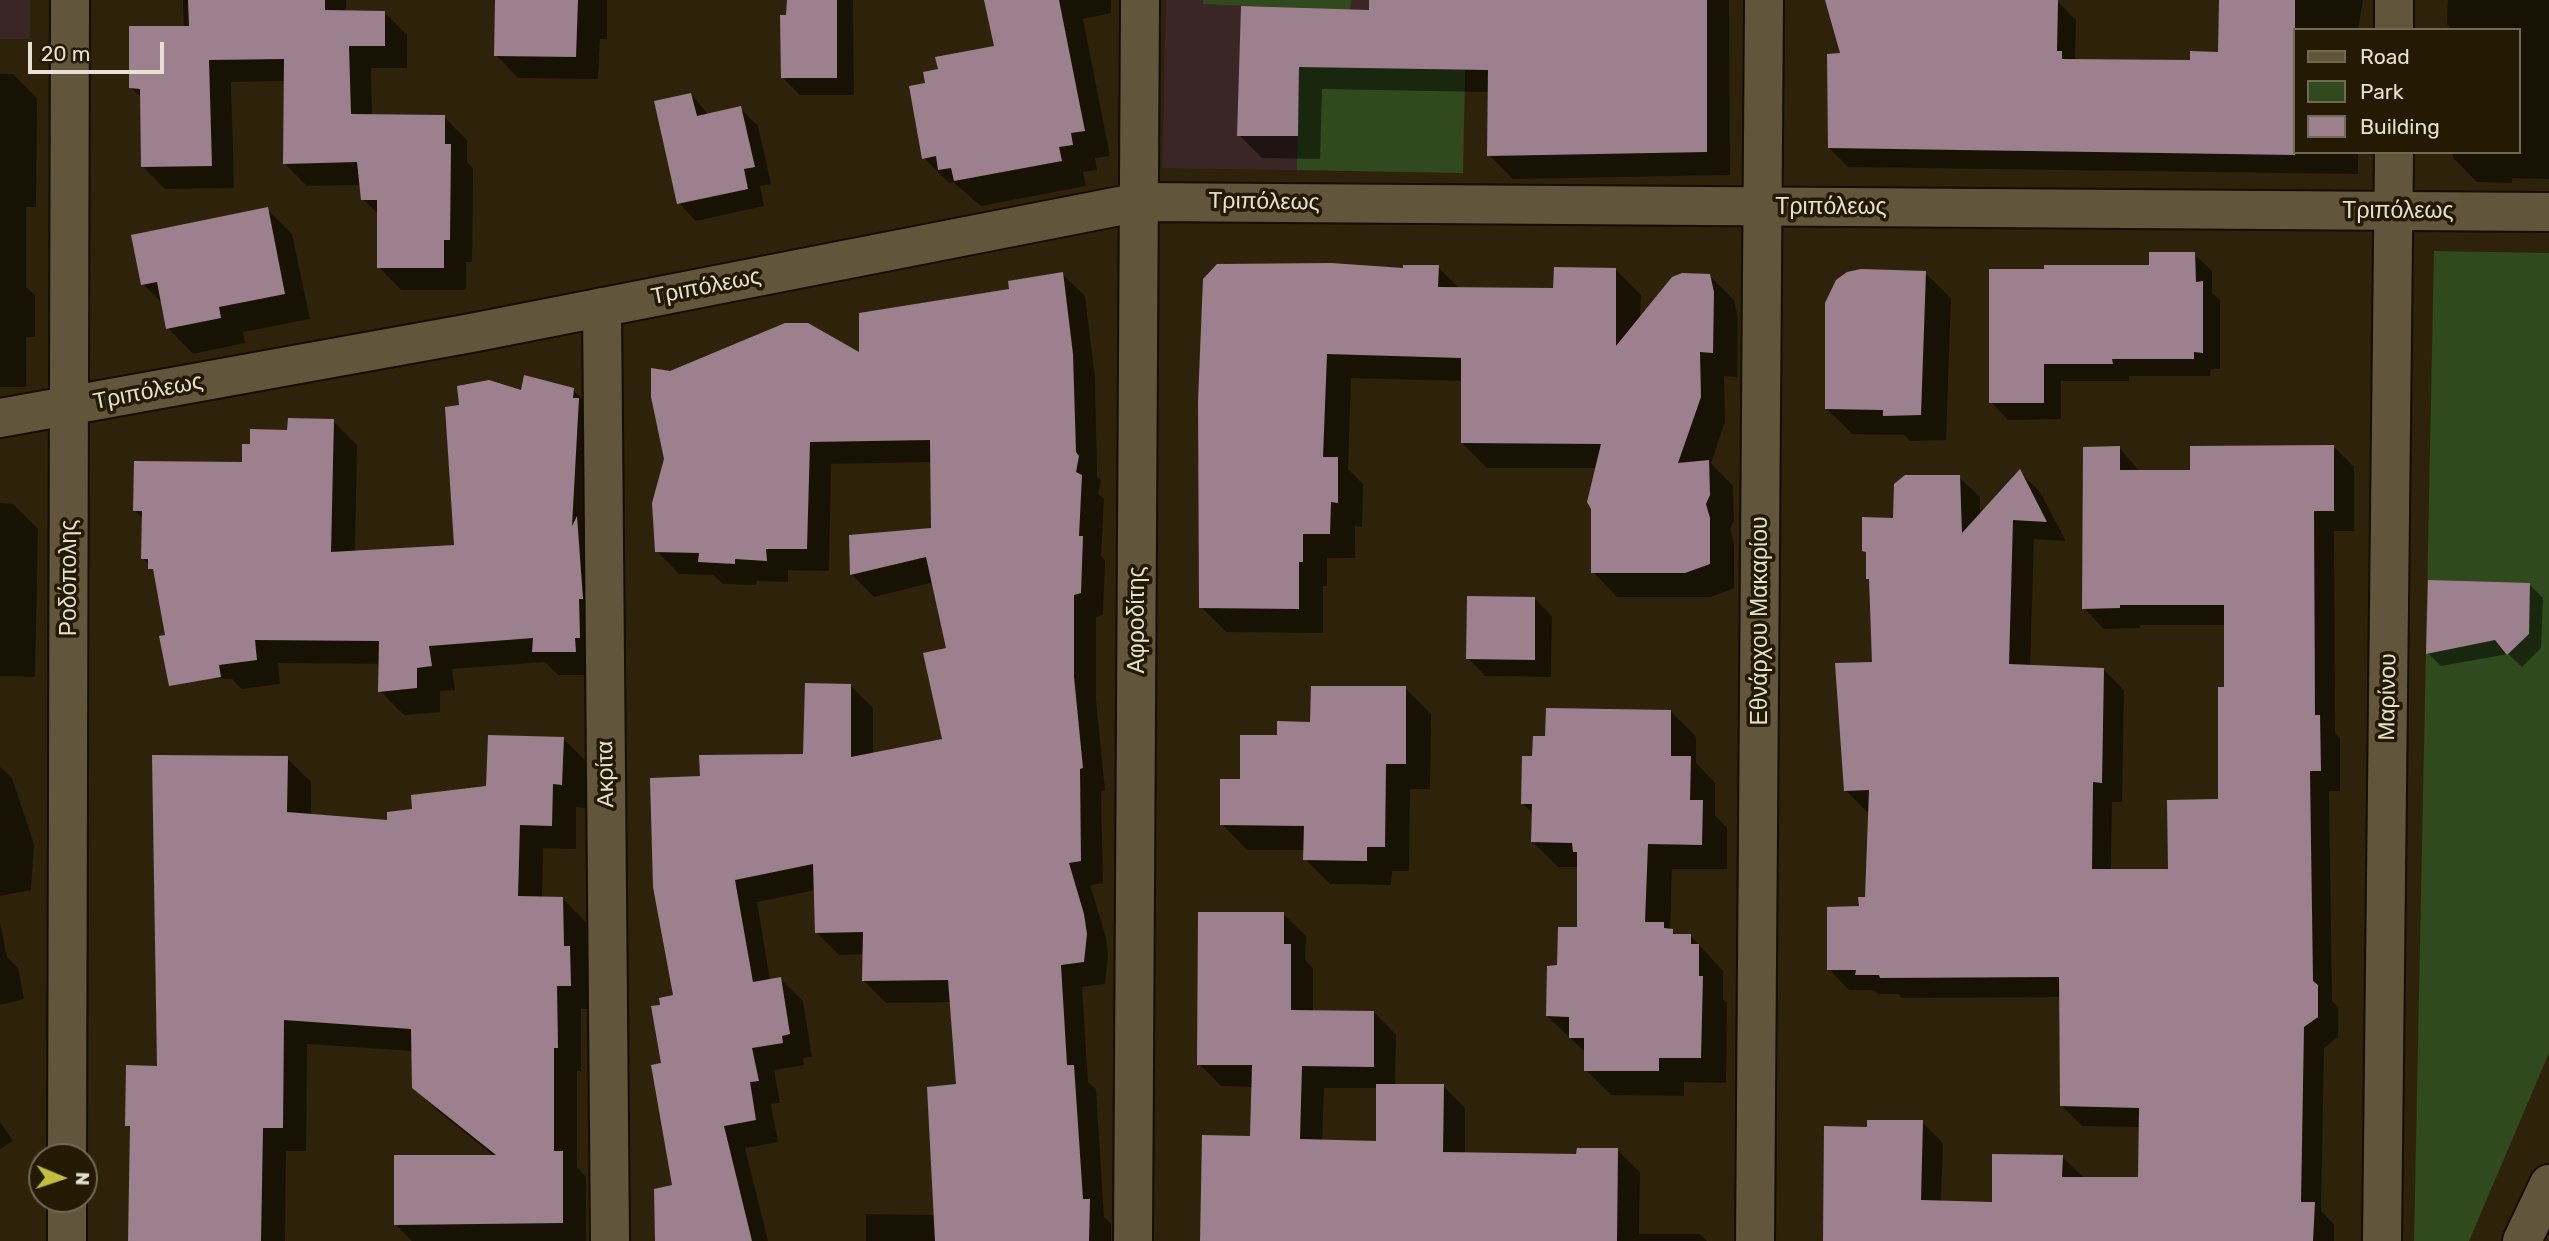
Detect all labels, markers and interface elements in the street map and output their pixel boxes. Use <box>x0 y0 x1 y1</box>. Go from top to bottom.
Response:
scale bar <box>32 28 168 72</box>
legend <box>2294 28 2521 154</box>
text: 20 m <box>41 41 90 66</box>
text: Road <box>2360 44 2410 69</box>
text: Park <box>2360 79 2404 104</box>
text: Building <box>2360 114 2440 139</box>
street label: Τριπόλεως <box>1208 187 1320 217</box>
street label: Τριπόλεως <box>1775 193 1887 221</box>
street label: Τριπόλεως <box>2342 197 2454 225</box>
street label: Τριπόλεως <box>649 263 763 311</box>
street label: Τριπόλεως <box>91 368 205 416</box>
street label: Εθνάρχου Μακαρίου <box>1746 516 1774 726</box>
street label: Ροδόπολης <box>55 520 83 636</box>
street label: Αφροδίτης <box>1123 566 1151 674</box>
street label: Μαρίνου <box>2373 653 2403 741</box>
street label: Ακρίτα <box>592 740 620 808</box>
north arrow <box>28 1143 98 1213</box>
text: N <box>71 1171 94 1186</box>

